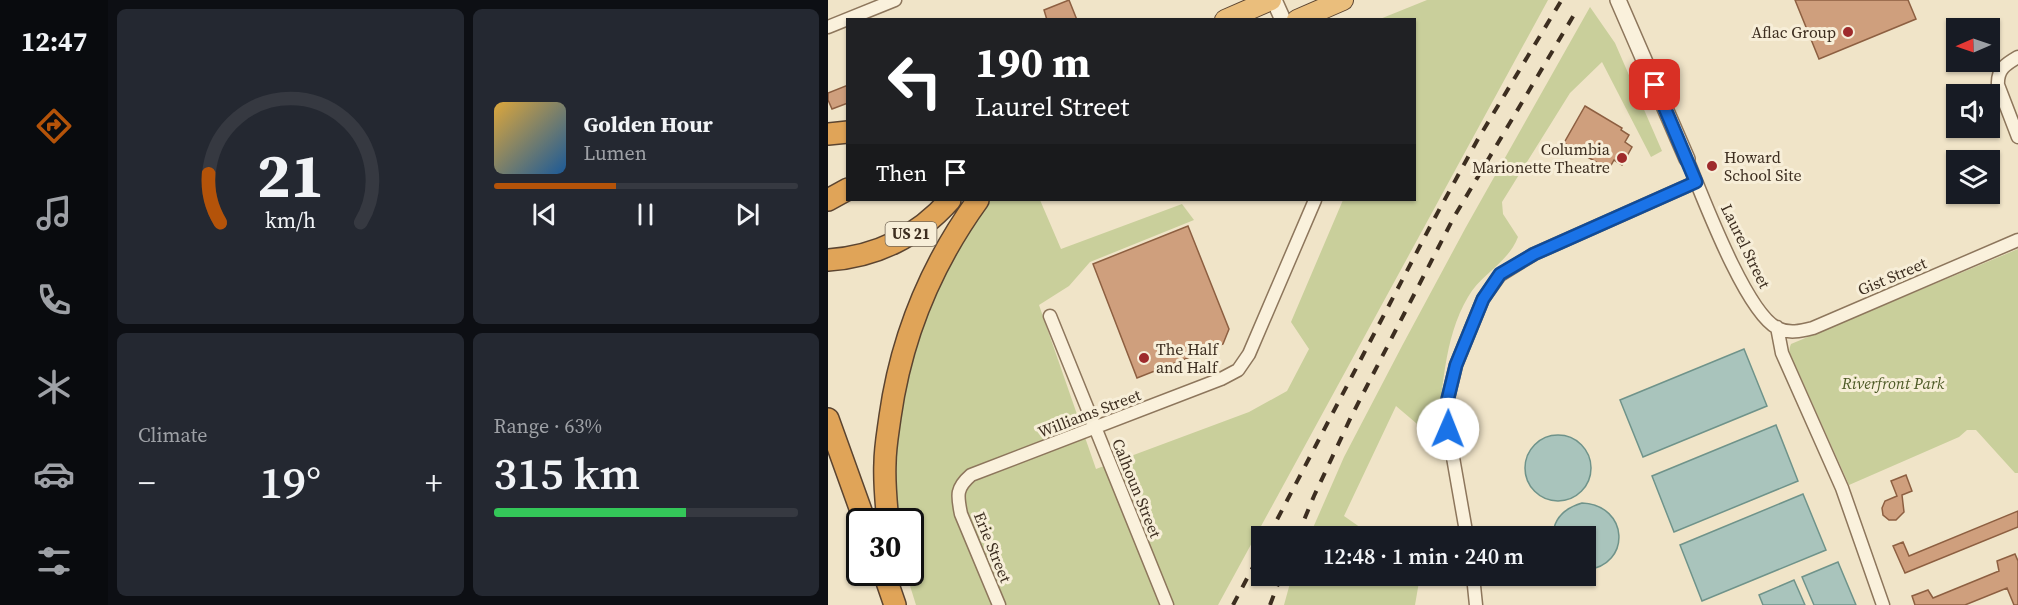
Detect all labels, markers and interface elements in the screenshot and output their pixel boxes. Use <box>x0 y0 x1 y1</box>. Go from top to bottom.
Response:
north arrow <box>1946 18 2000 72</box>
map controls <box>1946 18 2000 204</box>
place label: Aflac Group <box>1751 21 1836 43</box>
text: 12:47 <box>21 23 87 60</box>
marker: Aflac Group <box>1841 25 1855 39</box>
text: 190 m <box>975 33 1090 91</box>
icon: left <box>876 42 954 120</box>
pin <box>1629 59 1680 110</box>
icon: arrive <box>1638 68 1671 101</box>
button: sound <box>1946 84 2000 138</box>
text: Laurel Street <box>975 88 1129 125</box>
icon: directions <box>33 105 75 147</box>
text: Golden Hour <box>584 109 713 139</box>
text: 21 <box>256 133 324 219</box>
place label: Columbia Marionette Theatre <box>1472 138 1611 178</box>
text: Lumen <box>584 139 647 167</box>
place label: Howard School Site <box>1724 146 1802 186</box>
button: layers <box>1946 150 2000 204</box>
marker: Columbia Marionette Theatre <box>1615 151 1629 165</box>
icon: arrive <box>939 156 972 189</box>
text: Then <box>876 158 927 188</box>
marker: Howard School Site <box>1705 159 1719 173</box>
icon: music <box>33 192 75 234</box>
icon: previous <box>528 198 561 231</box>
icon: pause <box>629 198 662 231</box>
icon: next <box>731 198 764 231</box>
street label: Laurel Street <box>1716 200 1776 293</box>
text: km/h <box>265 207 316 236</box>
road number: US 21 <box>886 222 937 246</box>
street label: Gist Street <box>1854 251 1931 300</box>
icon: phone <box>33 279 75 321</box>
place label: The Half and Half <box>1156 338 1219 378</box>
marker: The Half and Half <box>1137 351 1151 365</box>
icon: climate <box>33 366 75 408</box>
park label: Riverfront Park <box>1841 372 1945 394</box>
street label: Williams Street <box>1034 383 1144 443</box>
position arrow <box>1416 397 1480 461</box>
text: Range · 63% <box>494 412 602 440</box>
text: Climate <box>138 421 207 449</box>
street label: Calhoun Street <box>1107 435 1167 542</box>
text: 315 km <box>494 442 640 504</box>
text: 19° <box>259 451 321 513</box>
icon: car <box>33 453 75 495</box>
text: − <box>138 460 156 505</box>
text: + <box>425 460 443 505</box>
speed limit sign: 30 <box>846 508 924 586</box>
street label: Erie Street <box>969 508 1017 586</box>
icon: filters <box>33 540 75 582</box>
text: 12:48 · 1 min · 240 m <box>1323 541 1524 571</box>

